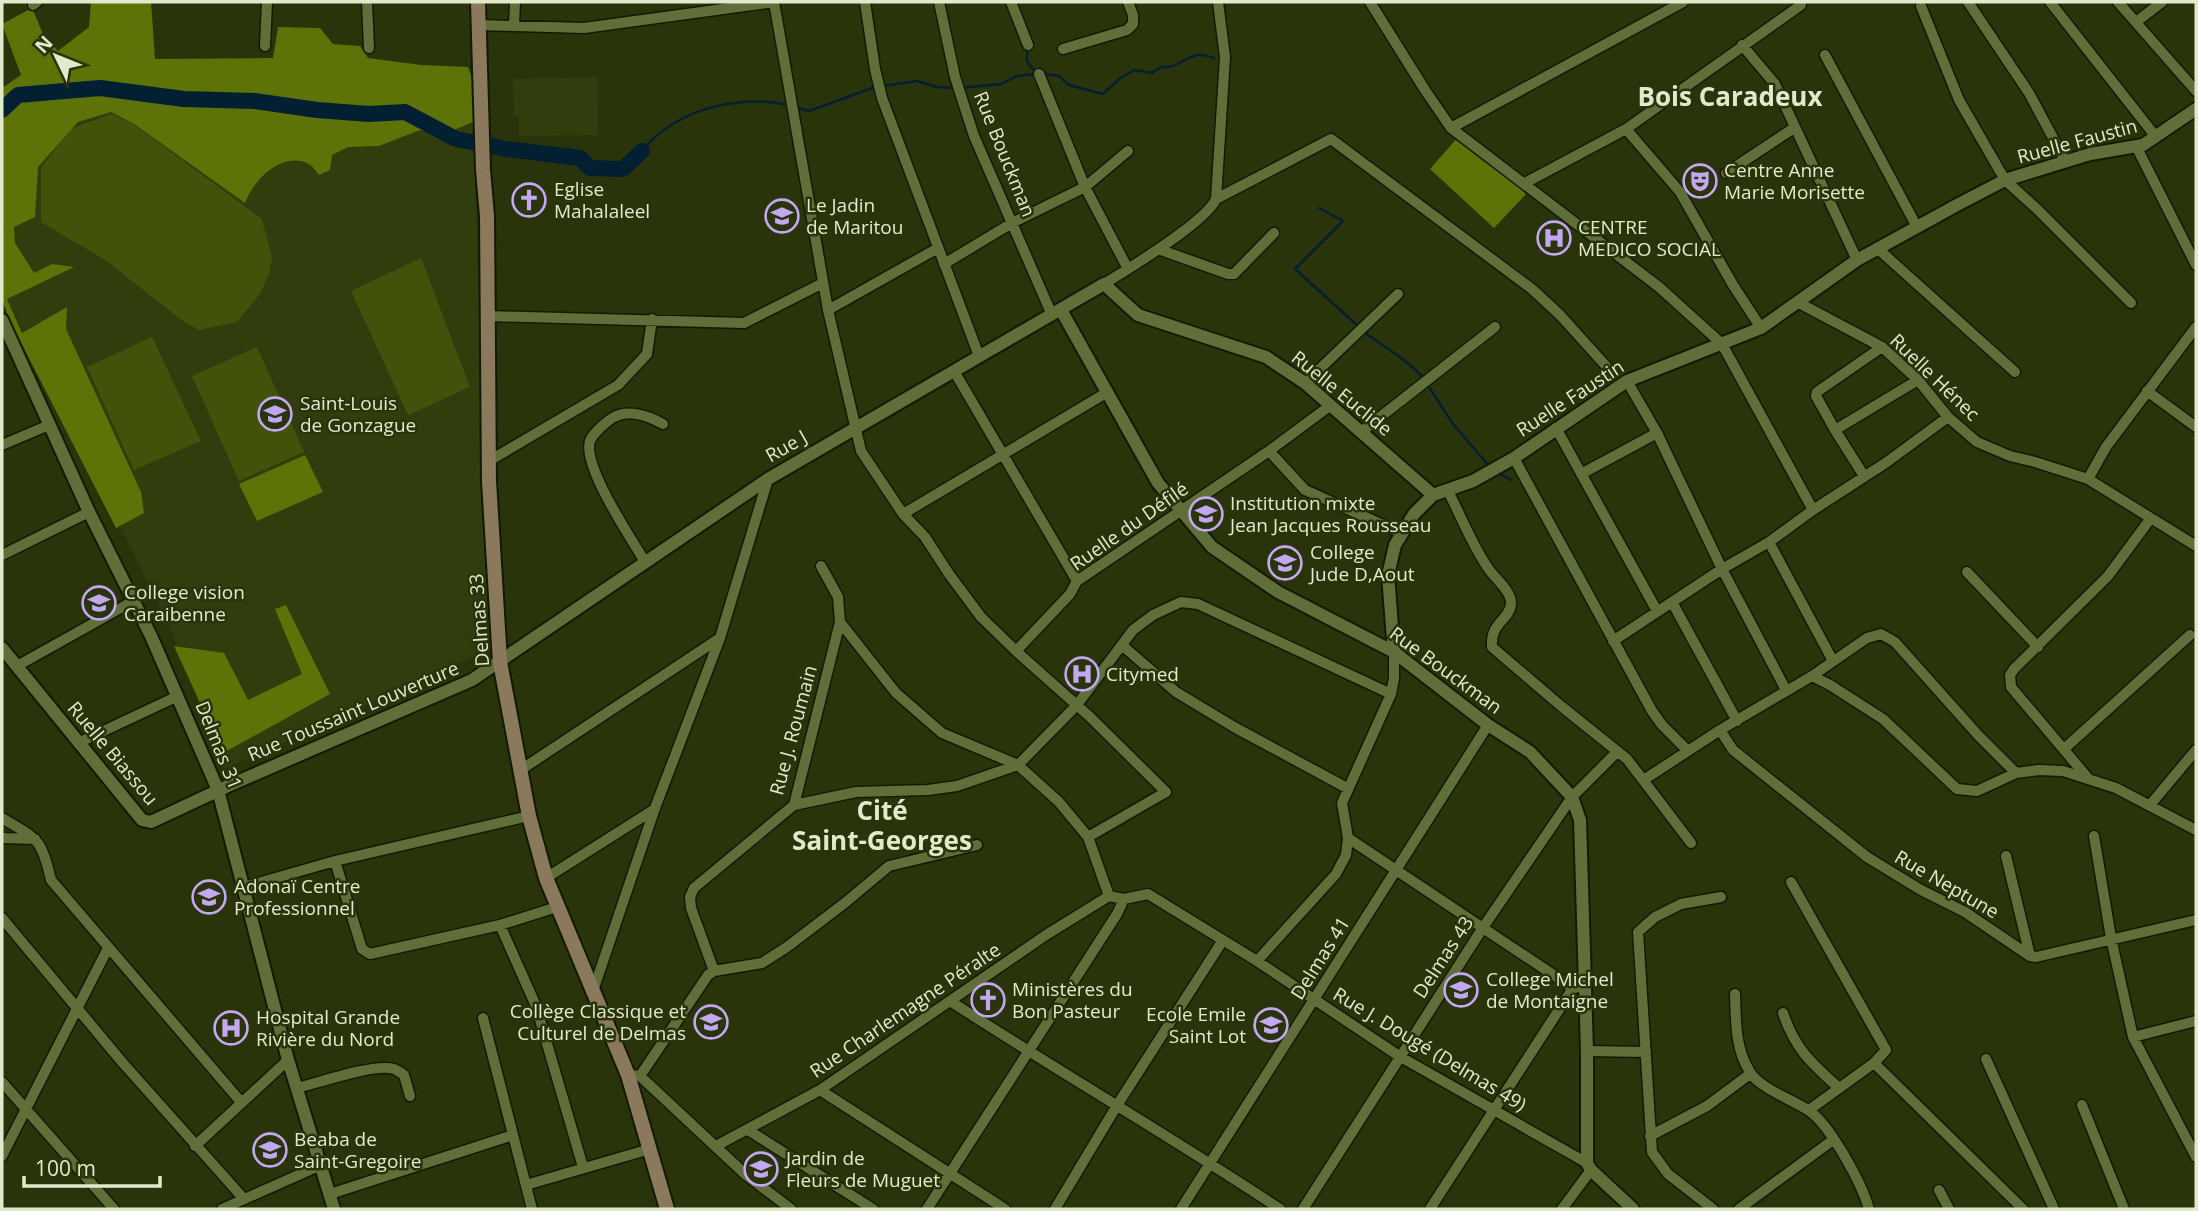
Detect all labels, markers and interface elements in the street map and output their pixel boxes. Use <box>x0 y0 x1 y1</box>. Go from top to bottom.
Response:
north arrow <box>21 21 91 91</box>
text: N <box>29 30 58 59</box>
district label: Bois Caradeux <box>1638 78 1822 114</box>
street label: Rue Bouckman <box>968 87 1042 221</box>
street label: Ruelle Faustin <box>2014 112 2140 170</box>
place label: Centre Anne Marie Morisette <box>1724 157 1865 205</box>
theatre icon: Centre Anne Marie Morisette <box>1681 162 1719 200</box>
place label: Eglise Mahalaleel <box>554 176 650 224</box>
church icon: Eglise Mahalaleel <box>510 181 548 219</box>
place label: Le Jadin de Maritou <box>806 192 903 240</box>
school or university icon: Le Jadin de Maritou <box>763 197 801 235</box>
place label: CENTRE MEDICO SOCIAL <box>1578 214 1721 262</box>
hospital icon: CENTRE MEDICO SOCIAL <box>1535 219 1573 257</box>
street label: Ruelle Hénec <box>1884 328 1986 426</box>
street label: Ruelle Euclide <box>1286 344 1398 442</box>
street label: Ruelle Faustin <box>1511 353 1629 443</box>
place label: Saint-Louis de Gonzague <box>300 390 416 438</box>
school or university icon: Saint-Louis de Gonzague <box>256 395 294 433</box>
street label: Rue J <box>760 424 812 468</box>
street label: Ruelle du Défilé <box>1065 476 1193 576</box>
place label: Institution mixte Jean Jacques Rousseau <box>1228 490 1431 538</box>
school or university icon: Institution mixte Jean Jacques Rousseau <box>1187 495 1225 533</box>
place label: College Jude D,Aout <box>1308 539 1415 587</box>
school or university icon: College Jude D,Aout <box>1266 544 1304 582</box>
street label: Delmas 33 <box>463 573 495 667</box>
place label: College vision Caraibenne <box>124 579 245 627</box>
school or university icon: College vision Caraibenne <box>80 584 118 622</box>
street label: Rue Bouckman <box>1384 620 1508 720</box>
street label: Rue Toussaint Louverture <box>243 655 463 767</box>
hospital icon: Citymed <box>1063 655 1101 693</box>
place label: Citymed <box>1106 661 1179 687</box>
street label: Rue J. Roumain <box>763 662 823 798</box>
street label: Ruelle Biassou <box>62 696 164 810</box>
street label: Delmas 31 <box>190 697 248 793</box>
district label: Cité Saint-Georges <box>792 792 972 858</box>
street label: Rue Neptune <box>1890 844 2004 924</box>
place label: Adonaï Centre Professionnel <box>234 873 361 921</box>
school or university icon: Adonaï Centre Professionnel <box>190 878 228 916</box>
street label: Delmas 43 <box>1407 911 1479 1003</box>
street label: Delmas 41 <box>1284 912 1356 1004</box>
street label: Rue Charlemagne Péralte <box>805 936 1005 1084</box>
place label: College Michel de Montaigne <box>1486 966 1614 1014</box>
school or university icon: College Michel de Montaigne <box>1442 971 1480 1009</box>
place label: Ministères du Bon Pasteur <box>1012 976 1133 1024</box>
church icon: Ministères du Bon Pasteur <box>969 981 1007 1019</box>
street label: Rue J. Dougé (Delmas 49) <box>1329 981 1531 1117</box>
place label: Collège Classique et Culturel de Delmas <box>510 998 686 1046</box>
place label: Ecole Emile Saint Lot <box>1146 1001 1246 1049</box>
school or university icon: Collège Classique et Culturel de Delmas <box>692 1003 730 1041</box>
place label: Hospital Grande Rivière du Nord <box>256 1004 400 1052</box>
school or university icon: Ecole Emile Saint Lot <box>1252 1006 1290 1044</box>
hospital icon: Hospital Grande Rivière du Nord <box>212 1009 250 1047</box>
place label: Beaba de Saint-Gregoire <box>294 1126 422 1174</box>
school or university icon: Beaba de Saint-Gregoire <box>251 1131 289 1169</box>
scale bar <box>24 1144 161 1188</box>
place label: Jardin de Fleurs de Muguet <box>784 1145 940 1193</box>
school or university icon: Jardin de Fleurs de Muguet <box>742 1150 780 1188</box>
text: 100 m <box>35 1154 96 1182</box>

